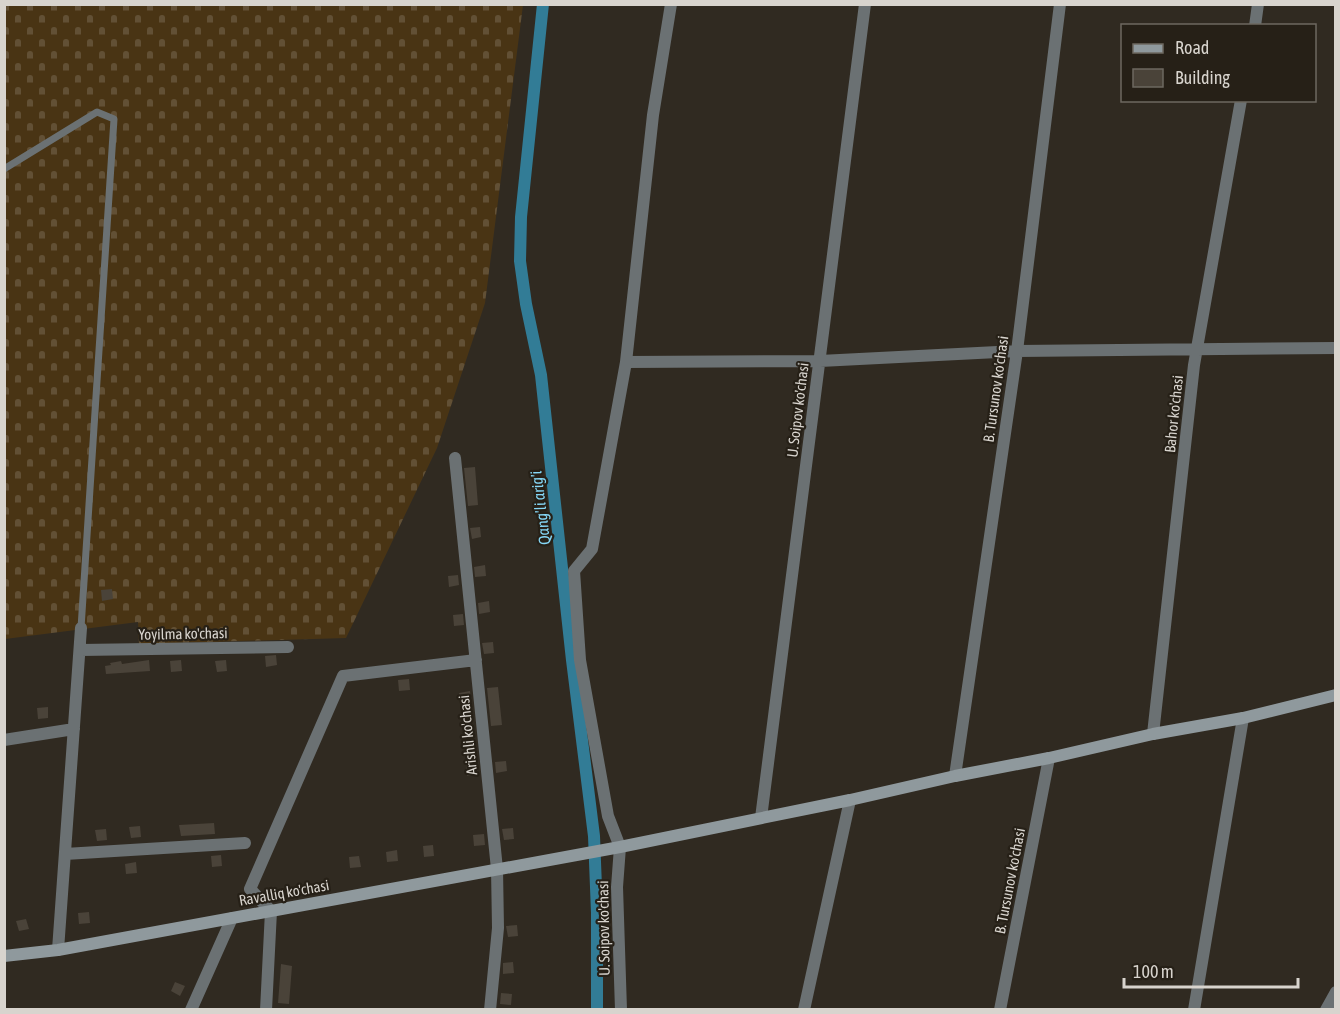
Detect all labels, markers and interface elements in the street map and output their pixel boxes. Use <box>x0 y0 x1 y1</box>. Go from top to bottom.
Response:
legend <box>1121 24 1316 102</box>
text: Road <box>1175 37 1209 58</box>
text: Building <box>1175 67 1230 88</box>
street label: B. Tursunov ko'chasi <box>980 335 1011 443</box>
street label: U. Soipov ko'chasi <box>783 362 812 458</box>
street label: Bahor ko'chasi <box>1161 374 1186 454</box>
water label: Qang'li arig'i <box>526 469 554 546</box>
street label: Yoyilma ko'chasi <box>138 624 228 643</box>
street label: Arishli ko'chasi <box>455 694 480 776</box>
street label: B. Tursunov ko'chasi <box>991 827 1028 935</box>
street label: Ravalliq ko'chasi <box>238 876 330 909</box>
street label: U. Soipov ko'chasi <box>594 880 613 976</box>
scale bar <box>1124 951 1298 989</box>
text: 100 m <box>1133 961 1174 982</box>

